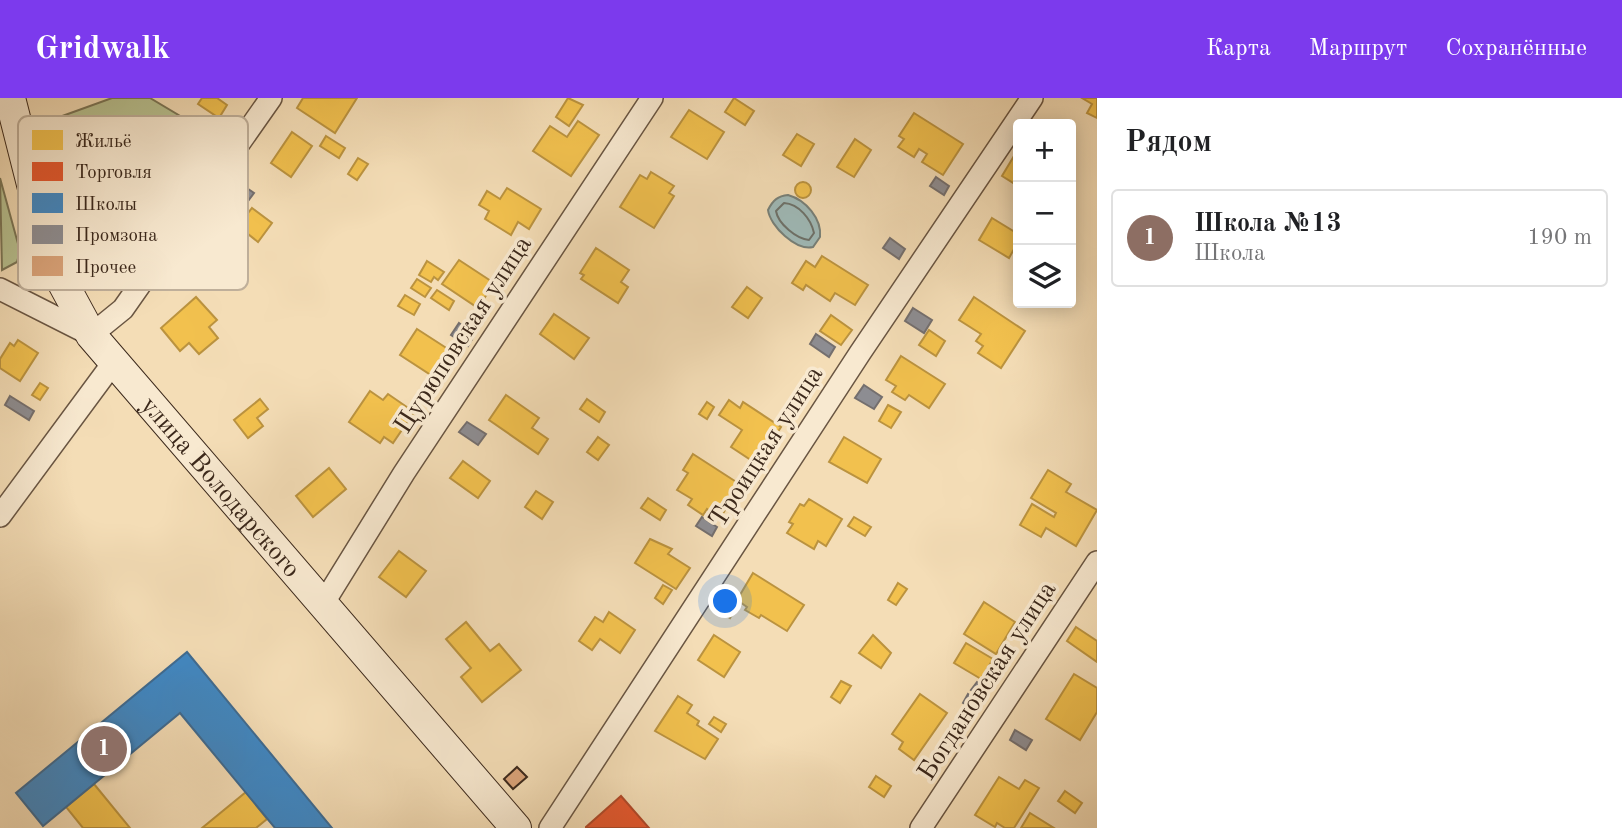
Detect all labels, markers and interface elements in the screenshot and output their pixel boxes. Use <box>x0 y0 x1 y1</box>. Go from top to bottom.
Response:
text: Gridwalk <box>35 33 170 66</box>
text: Карта <box>1206 37 1271 61</box>
text: Маршрут <box>1309 37 1407 61</box>
text: Сохранённые <box>1445 37 1587 61</box>
legend <box>18 116 248 290</box>
map controls <box>1013 119 1076 308</box>
button: + <box>1013 119 1076 182</box>
text: Рядом <box>1125 128 1212 158</box>
text: Жильё <box>75 133 132 152</box>
text: Торговля <box>75 164 152 183</box>
button: − <box>1013 182 1076 245</box>
text: Школы <box>75 196 137 215</box>
text: Школа №13 <box>1194 211 1341 237</box>
text: 1 <box>1143 226 1157 249</box>
text: 190 m <box>1527 226 1592 249</box>
text: Промзона <box>75 227 158 246</box>
street label: Цурюповская улица <box>390 232 537 438</box>
text: Школа <box>1194 242 1265 265</box>
button: layers <box>1013 245 1076 308</box>
text: Прочее <box>75 259 136 278</box>
street label: Троицкая улица <box>705 362 828 532</box>
street label: улица Володарского <box>135 392 305 583</box>
street label: Богдановская улица <box>914 577 1062 785</box>
your location <box>708 584 742 618</box>
pin: 1 <box>81 723 127 775</box>

